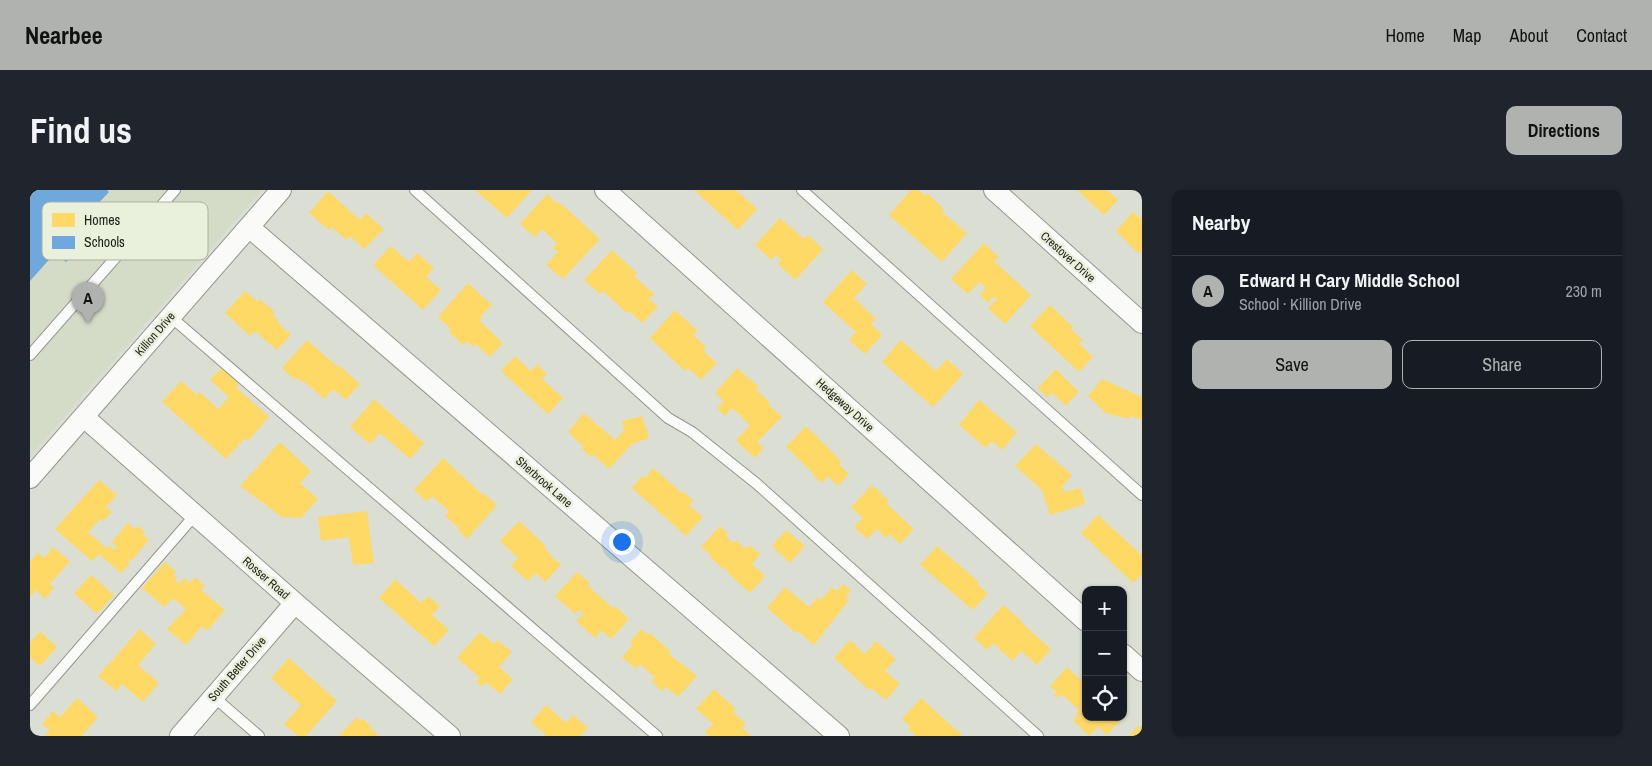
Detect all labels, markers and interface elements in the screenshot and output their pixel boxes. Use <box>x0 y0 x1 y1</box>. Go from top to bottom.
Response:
text: Nearbee <box>25 19 103 51</box>
text: Home <box>1385 23 1425 48</box>
text: Map <box>1453 23 1482 48</box>
text: About <box>1510 23 1548 48</box>
text: Contact <box>1576 23 1627 48</box>
button: Directions <box>1506 106 1622 155</box>
text: Find us <box>30 107 132 154</box>
legend <box>42 202 208 260</box>
text: Nearby <box>1192 208 1250 237</box>
text: Homes <box>84 211 121 229</box>
street label: Crestover Drive <box>1037 228 1099 286</box>
text: Schools <box>84 233 125 251</box>
text: Edward H Cary Middle School <box>1239 267 1460 293</box>
text: A <box>1203 280 1213 302</box>
text: 230 m <box>1566 280 1602 302</box>
pin: A <box>72 282 104 323</box>
text: School · Killion Drive <box>1239 293 1362 315</box>
street label: Killion Drive <box>131 309 179 359</box>
button: Save <box>1192 340 1392 389</box>
button: Share <box>1402 340 1602 389</box>
street label: Hedgeway Drive <box>813 375 877 435</box>
street label: Sherbrook Lane <box>512 453 576 511</box>
your location <box>609 529 635 555</box>
street label: Rosser Road <box>239 553 293 603</box>
map controls <box>1082 586 1127 721</box>
button: + <box>1082 586 1127 631</box>
button: − <box>1082 631 1127 676</box>
street label: South Better Drive <box>204 633 270 705</box>
button: locate <box>1082 676 1127 721</box>

